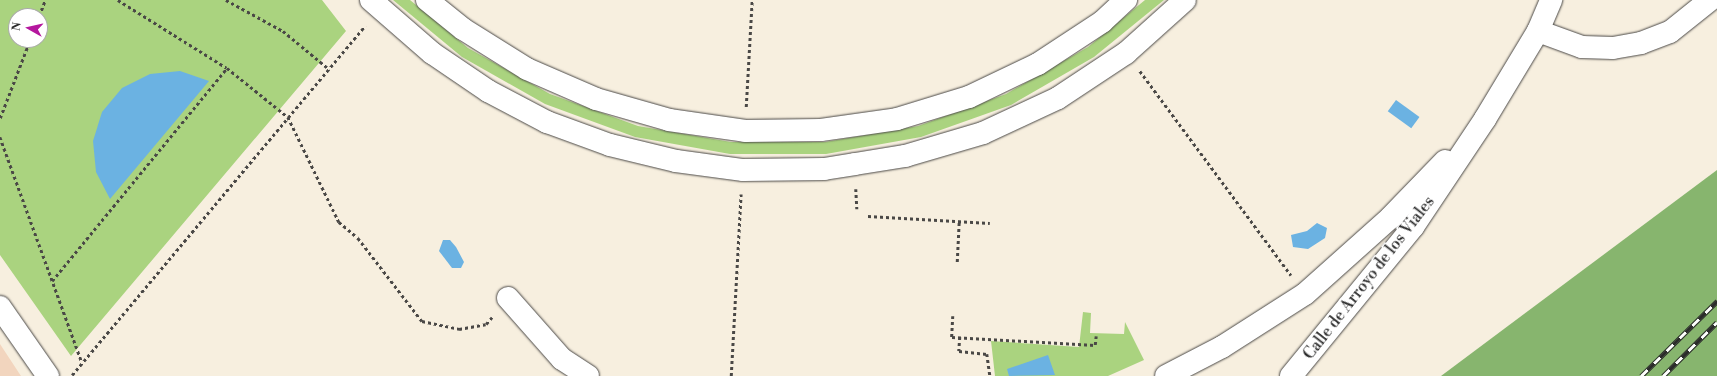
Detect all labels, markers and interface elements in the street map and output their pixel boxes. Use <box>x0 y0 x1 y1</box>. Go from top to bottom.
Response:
north arrow <box>8 8 48 48</box>
text: N <box>10 21 25 32</box>
street label: Calle de Arroyo de los Viales <box>1299 193 1439 363</box>

